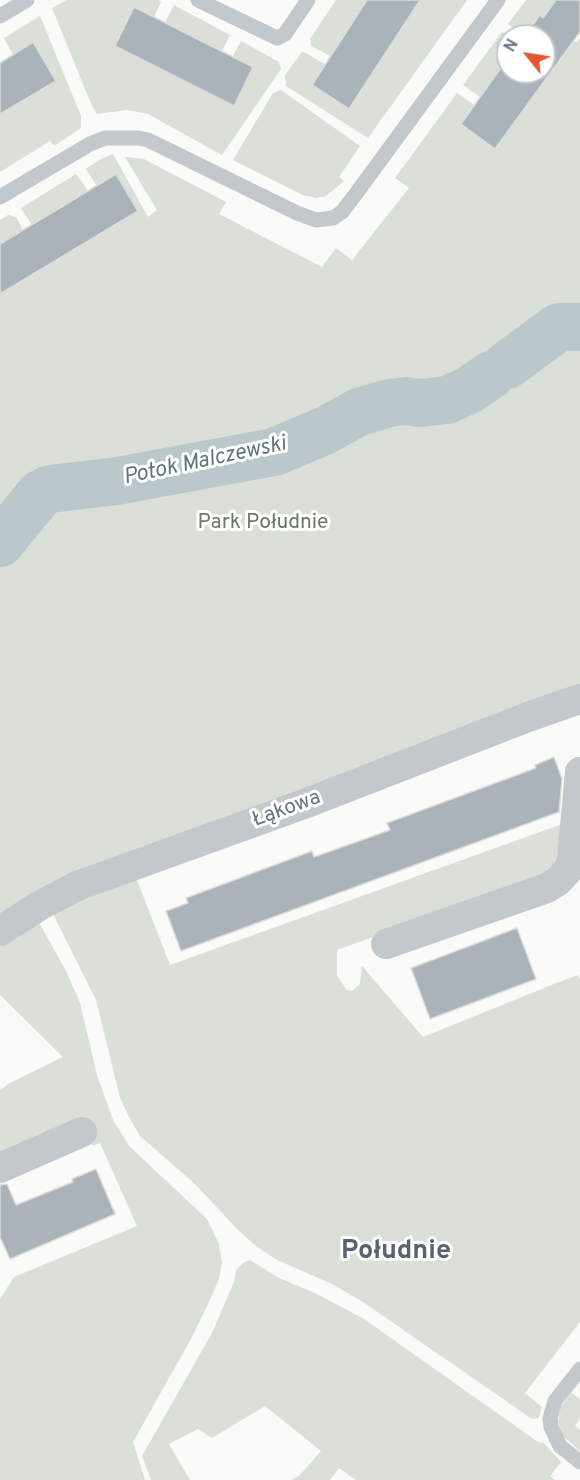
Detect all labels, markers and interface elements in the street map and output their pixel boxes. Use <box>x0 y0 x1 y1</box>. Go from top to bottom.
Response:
north arrow <box>496 24 556 84</box>
text: N <box>501 36 524 56</box>
water label: Potok Malczewski <box>121 432 289 492</box>
park label: Park Południe <box>198 511 328 537</box>
street label: Łąkowa <box>249 786 325 834</box>
district label: Południe <box>341 1237 451 1269</box>

